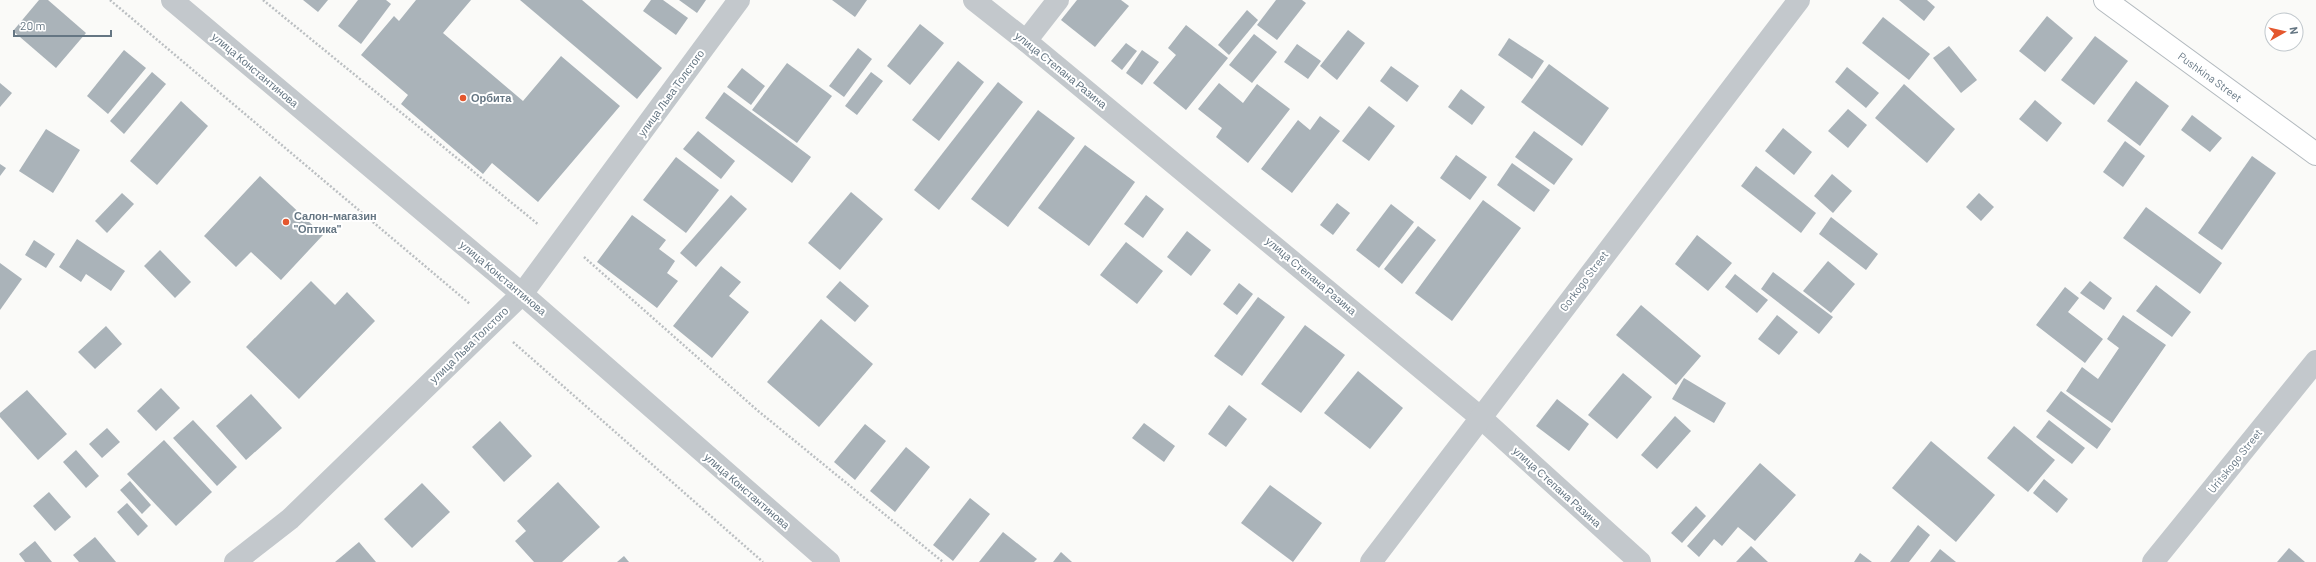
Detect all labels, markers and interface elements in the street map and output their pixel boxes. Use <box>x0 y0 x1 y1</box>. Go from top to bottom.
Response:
scale bar <box>14 12 111 38</box>
north arrow <box>2264 12 2304 52</box>
text: 20 m <box>20 18 46 32</box>
text: N <box>2287 26 2301 35</box>
street label: улица Степана Разина <box>1013 29 1110 111</box>
street label: улица Константинова <box>209 30 302 110</box>
street label: улица Льва Толстого <box>635 47 706 139</box>
street label: Pushkina Street <box>2176 49 2245 104</box>
place label: Орбита <box>471 91 512 104</box>
marker: Орбита <box>458 93 468 103</box>
place label: Салон-магазин "Оптика" <box>294 209 377 235</box>
marker: Салон-магазин "Оптика" <box>281 217 291 227</box>
street label: улица Степана Разина <box>1263 234 1360 318</box>
street label: улица Константинова <box>457 238 550 318</box>
street label: Gorkogo Street <box>1557 248 1610 313</box>
street label: улица Льва Толстого <box>427 304 511 385</box>
street label: Uritskogo Street <box>2205 426 2264 495</box>
street label: улица Степана Разина <box>1511 444 1605 530</box>
street label: улица Константинова <box>702 450 793 532</box>

